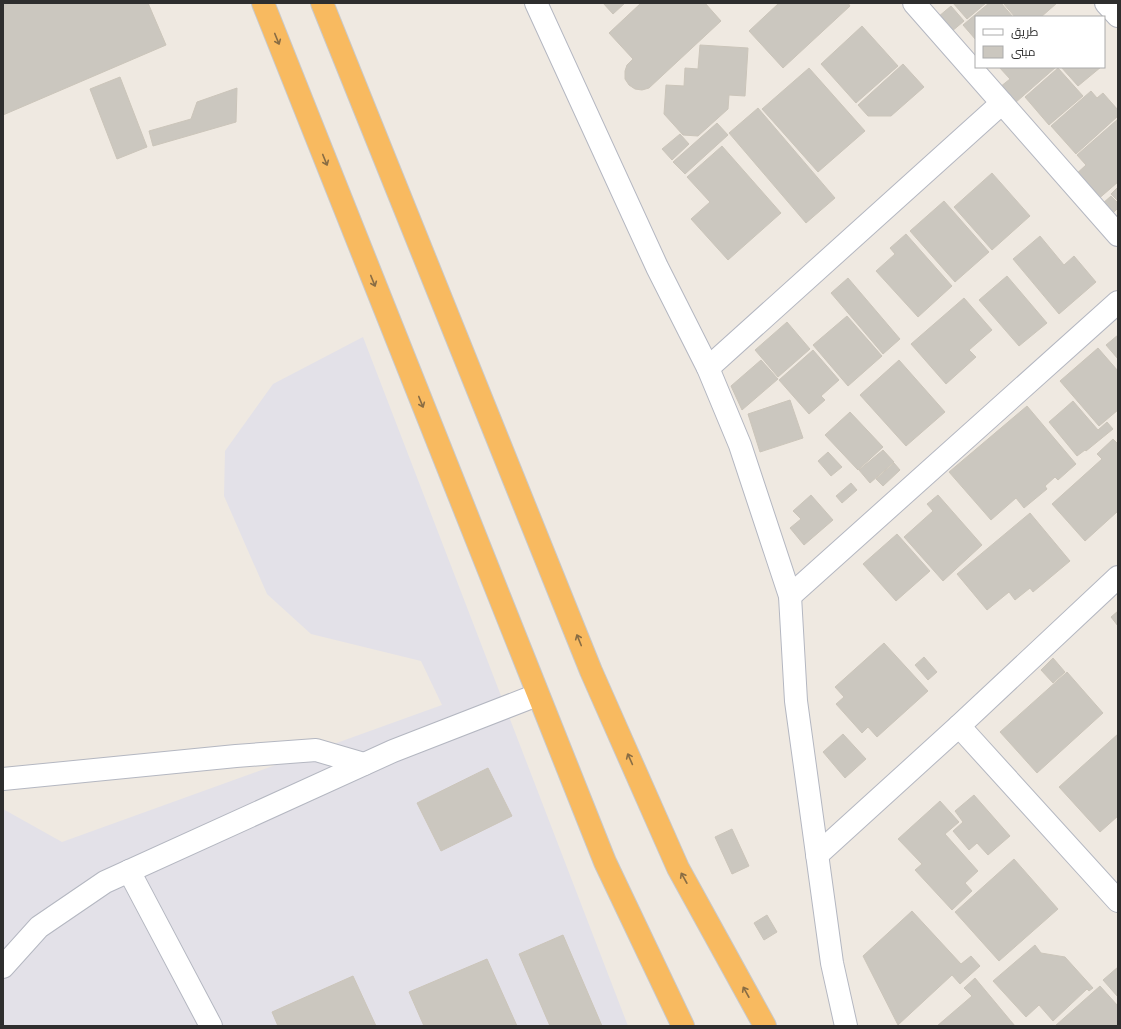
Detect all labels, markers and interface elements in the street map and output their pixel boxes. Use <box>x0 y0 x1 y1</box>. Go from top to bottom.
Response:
legend <box>975 16 1105 68</box>
text: طريق <box>1011 24 1039 39</box>
one-way arrow <box>274 33 282 45</box>
text: مبنى <box>1011 44 1036 59</box>
one-way arrow <box>322 154 329 166</box>
one-way arrow <box>370 274 377 286</box>
one-way arrow <box>418 395 425 407</box>
one-way arrow <box>574 634 582 646</box>
one-way arrow <box>626 754 633 766</box>
one-way arrow <box>679 872 687 884</box>
one-way arrow <box>742 986 749 998</box>

